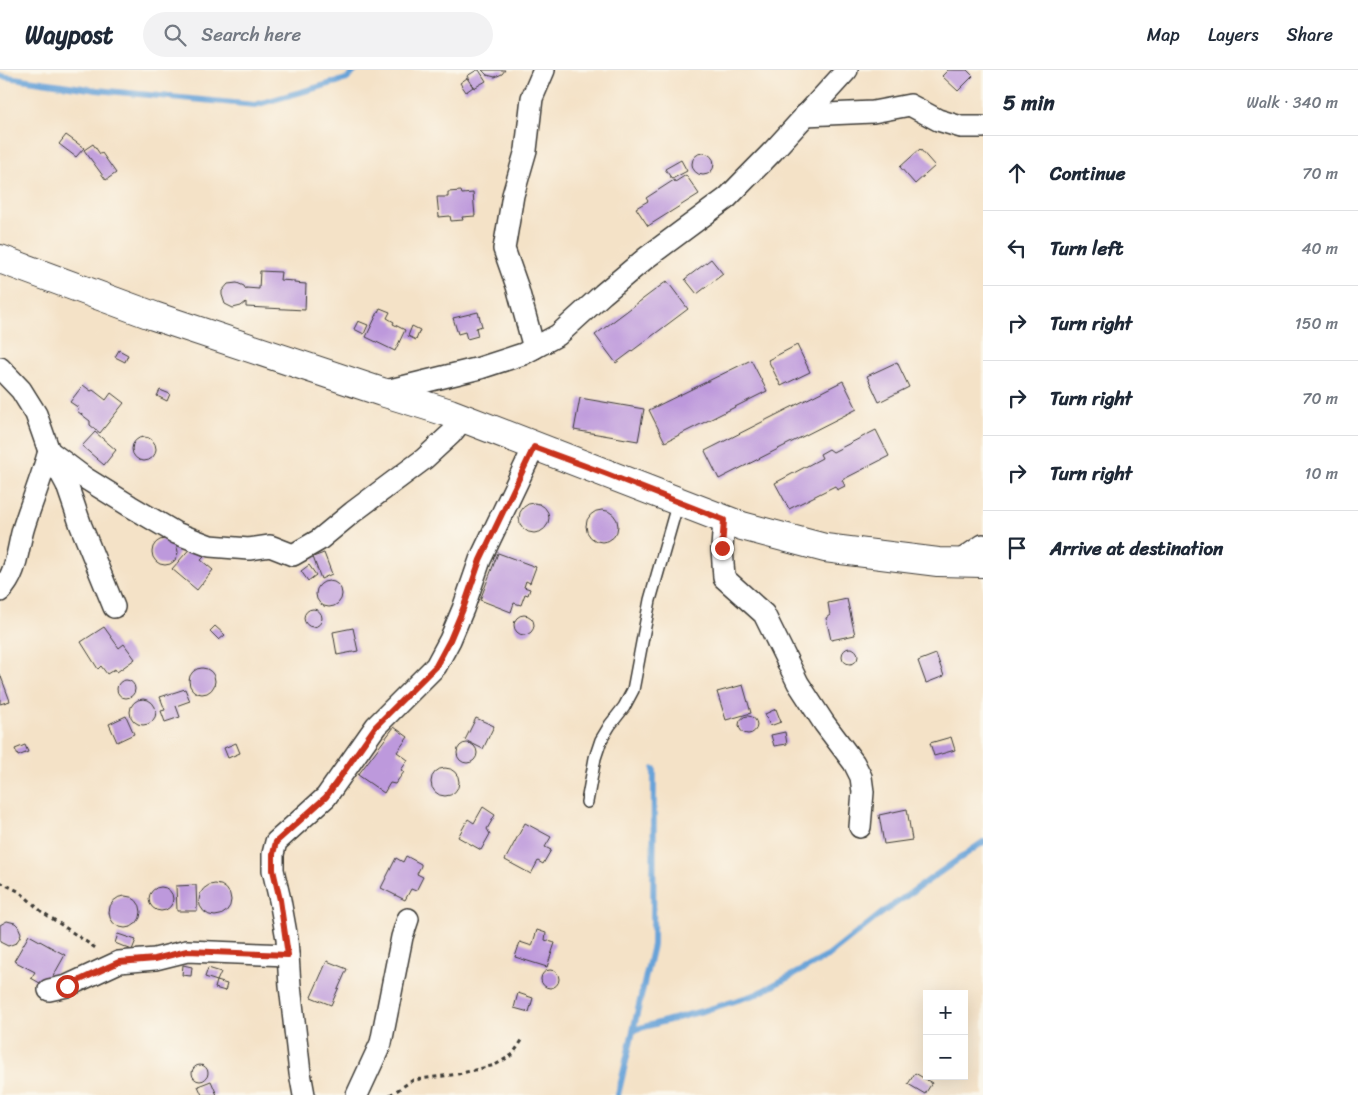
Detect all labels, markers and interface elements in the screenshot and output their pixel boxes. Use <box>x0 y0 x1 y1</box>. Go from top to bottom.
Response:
search box <box>143 12 493 57</box>
text: Waypost <box>25 14 113 56</box>
text: Search here <box>201 18 301 51</box>
text: Map <box>1147 19 1180 51</box>
text: Layers <box>1208 19 1259 51</box>
text: Share <box>1287 19 1333 51</box>
icon: search <box>161 21 189 49</box>
text: 5 min <box>1003 84 1055 122</box>
text: Walk · 340 m <box>1247 88 1338 117</box>
text: Continue <box>1050 157 1126 190</box>
icon: ahead <box>1003 159 1031 187</box>
text: 70 m <box>1302 159 1338 188</box>
text: Turn left <box>1050 232 1123 265</box>
icon: left <box>1003 234 1031 262</box>
text: 40 m <box>1301 234 1338 263</box>
text: Turn right <box>1050 307 1132 340</box>
icon: right <box>1003 309 1031 337</box>
text: 150 m <box>1295 309 1338 338</box>
text: Turn right <box>1050 382 1132 415</box>
icon: right <box>1003 384 1031 412</box>
text: 70 m <box>1302 384 1338 413</box>
text: Turn right <box>1050 457 1132 490</box>
icon: right <box>1003 459 1031 487</box>
text: 10 m <box>1305 459 1338 488</box>
text: Arrive at destination <box>1050 532 1223 565</box>
icon: arrive <box>1003 534 1031 562</box>
route end <box>711 537 734 560</box>
route start <box>56 975 79 998</box>
map controls <box>923 990 968 1080</box>
button: + <box>923 990 968 1035</box>
button: − <box>923 1035 968 1080</box>

